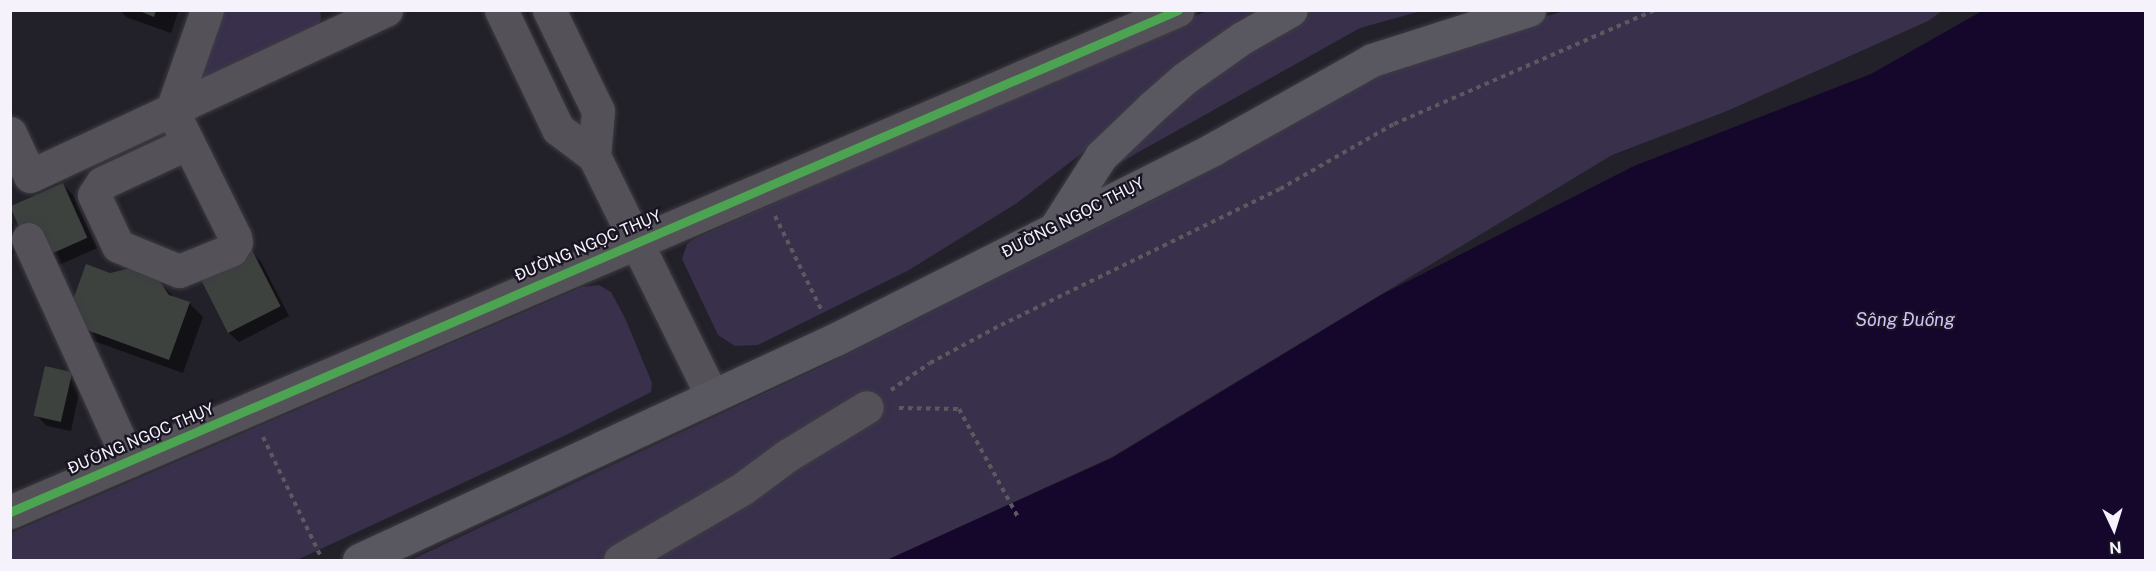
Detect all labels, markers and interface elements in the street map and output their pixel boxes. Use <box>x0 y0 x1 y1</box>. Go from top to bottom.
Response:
street label: ĐƯỜNG NGỌC THỤY <box>998 174 1148 262</box>
street label: ĐƯỜNG NGỌC THỤY <box>512 206 664 286</box>
water label: Sông Đuống <box>1855 309 1955 331</box>
street label: ĐƯỜNG NGỌC THỤY <box>65 399 217 479</box>
north arrow <box>2084 499 2144 559</box>
text: N <box>2108 538 2122 557</box>

